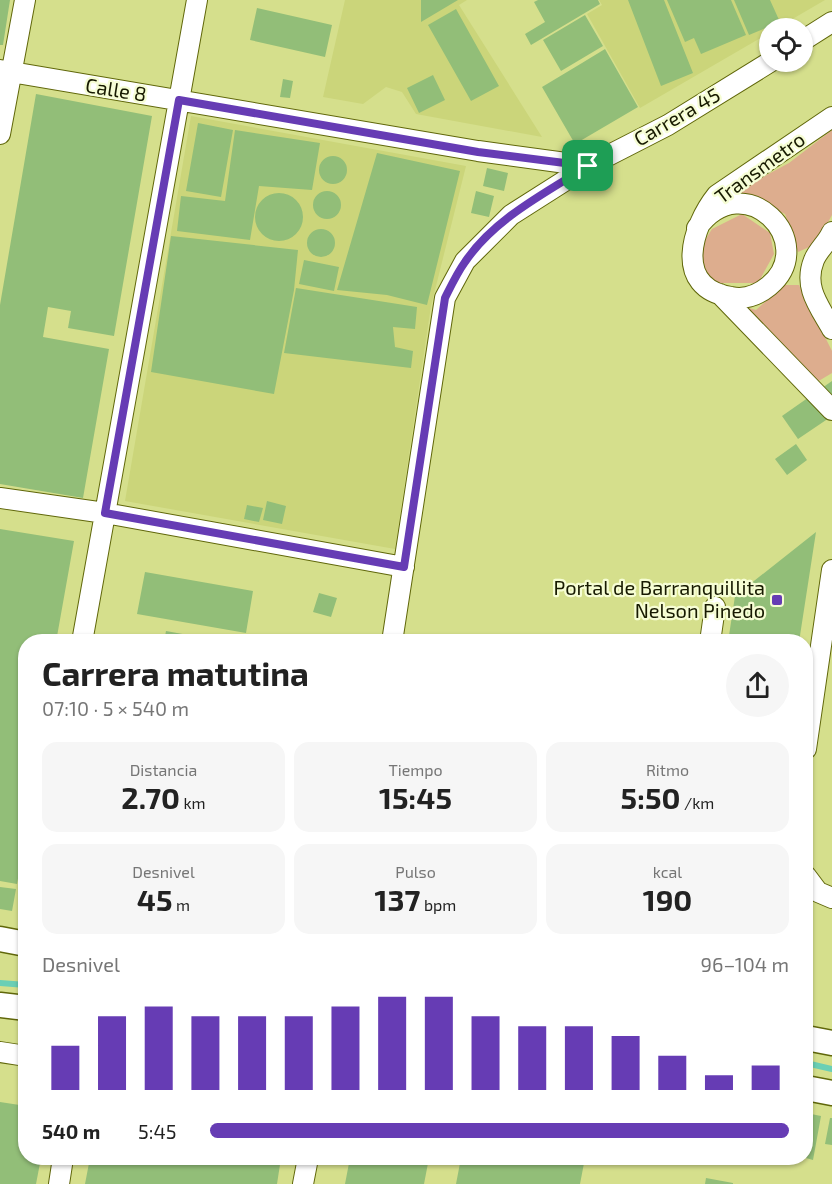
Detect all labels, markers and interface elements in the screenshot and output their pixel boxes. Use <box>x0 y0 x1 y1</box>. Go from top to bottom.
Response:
map controls <box>759 18 813 72</box>
button: locate <box>759 18 813 72</box>
street label: Calle 8 <box>84 72 148 106</box>
street label: Carrera 45 <box>629 82 724 150</box>
street label: Transmetro <box>710 126 809 208</box>
pin <box>562 140 613 191</box>
icon: arrive <box>571 149 604 182</box>
place label: Portal de Barranquillita Nelson Pinedo <box>554 575 765 622</box>
marker: Portal de Barranquillita Nelson Pinedo <box>770 593 784 607</box>
text: Carrera matutina <box>42 653 309 693</box>
button: share <box>726 654 789 717</box>
text: 07:10 · 5 × 540 m <box>42 696 189 720</box>
text: Distancia <box>130 760 197 779</box>
text: Tiempo <box>388 760 443 779</box>
text: Ritmo <box>646 760 689 779</box>
text: 2.70 <box>121 779 180 815</box>
text: 15:45 <box>379 779 452 815</box>
text: 5:50 <box>621 779 680 815</box>
text: km <box>180 793 206 812</box>
text: /km <box>680 793 714 812</box>
text: Desnivel <box>132 862 195 881</box>
text: Pulso <box>395 862 436 881</box>
text: kcal <box>653 862 682 881</box>
text: 45 <box>137 881 173 917</box>
text: 137 <box>375 881 420 917</box>
text: 190 <box>643 881 692 917</box>
text: m <box>173 895 190 914</box>
text: bpm <box>420 895 456 914</box>
text: Desnivel <box>42 952 120 976</box>
text: 96–104 m <box>701 952 789 976</box>
text: 540 m <box>42 1119 100 1143</box>
text: 5:45 <box>138 1119 176 1143</box>

